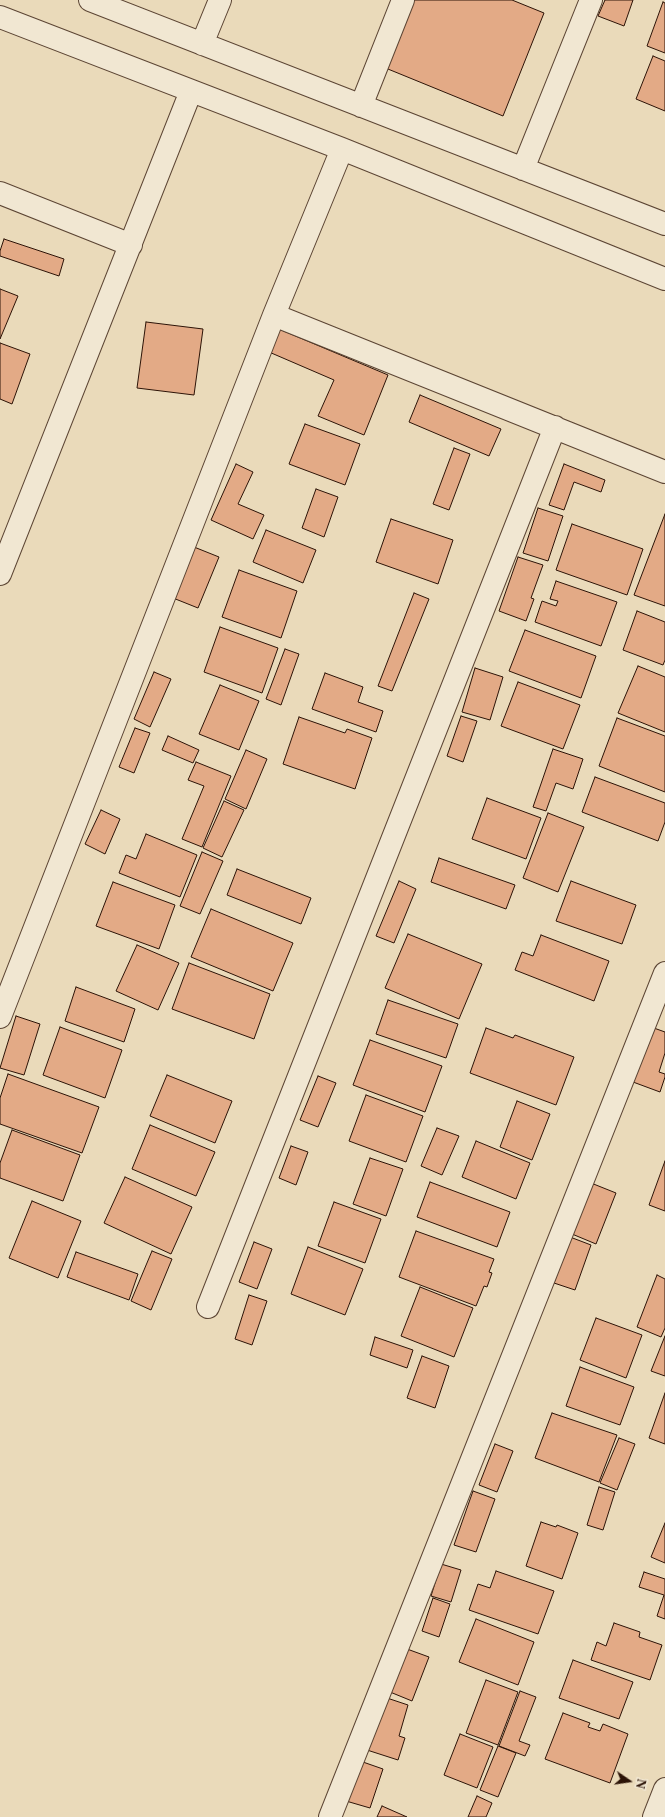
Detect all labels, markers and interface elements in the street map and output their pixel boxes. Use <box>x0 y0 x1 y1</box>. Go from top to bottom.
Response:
north arrow <box>609 1761 649 1801</box>
text: N <box>633 1777 649 1790</box>

